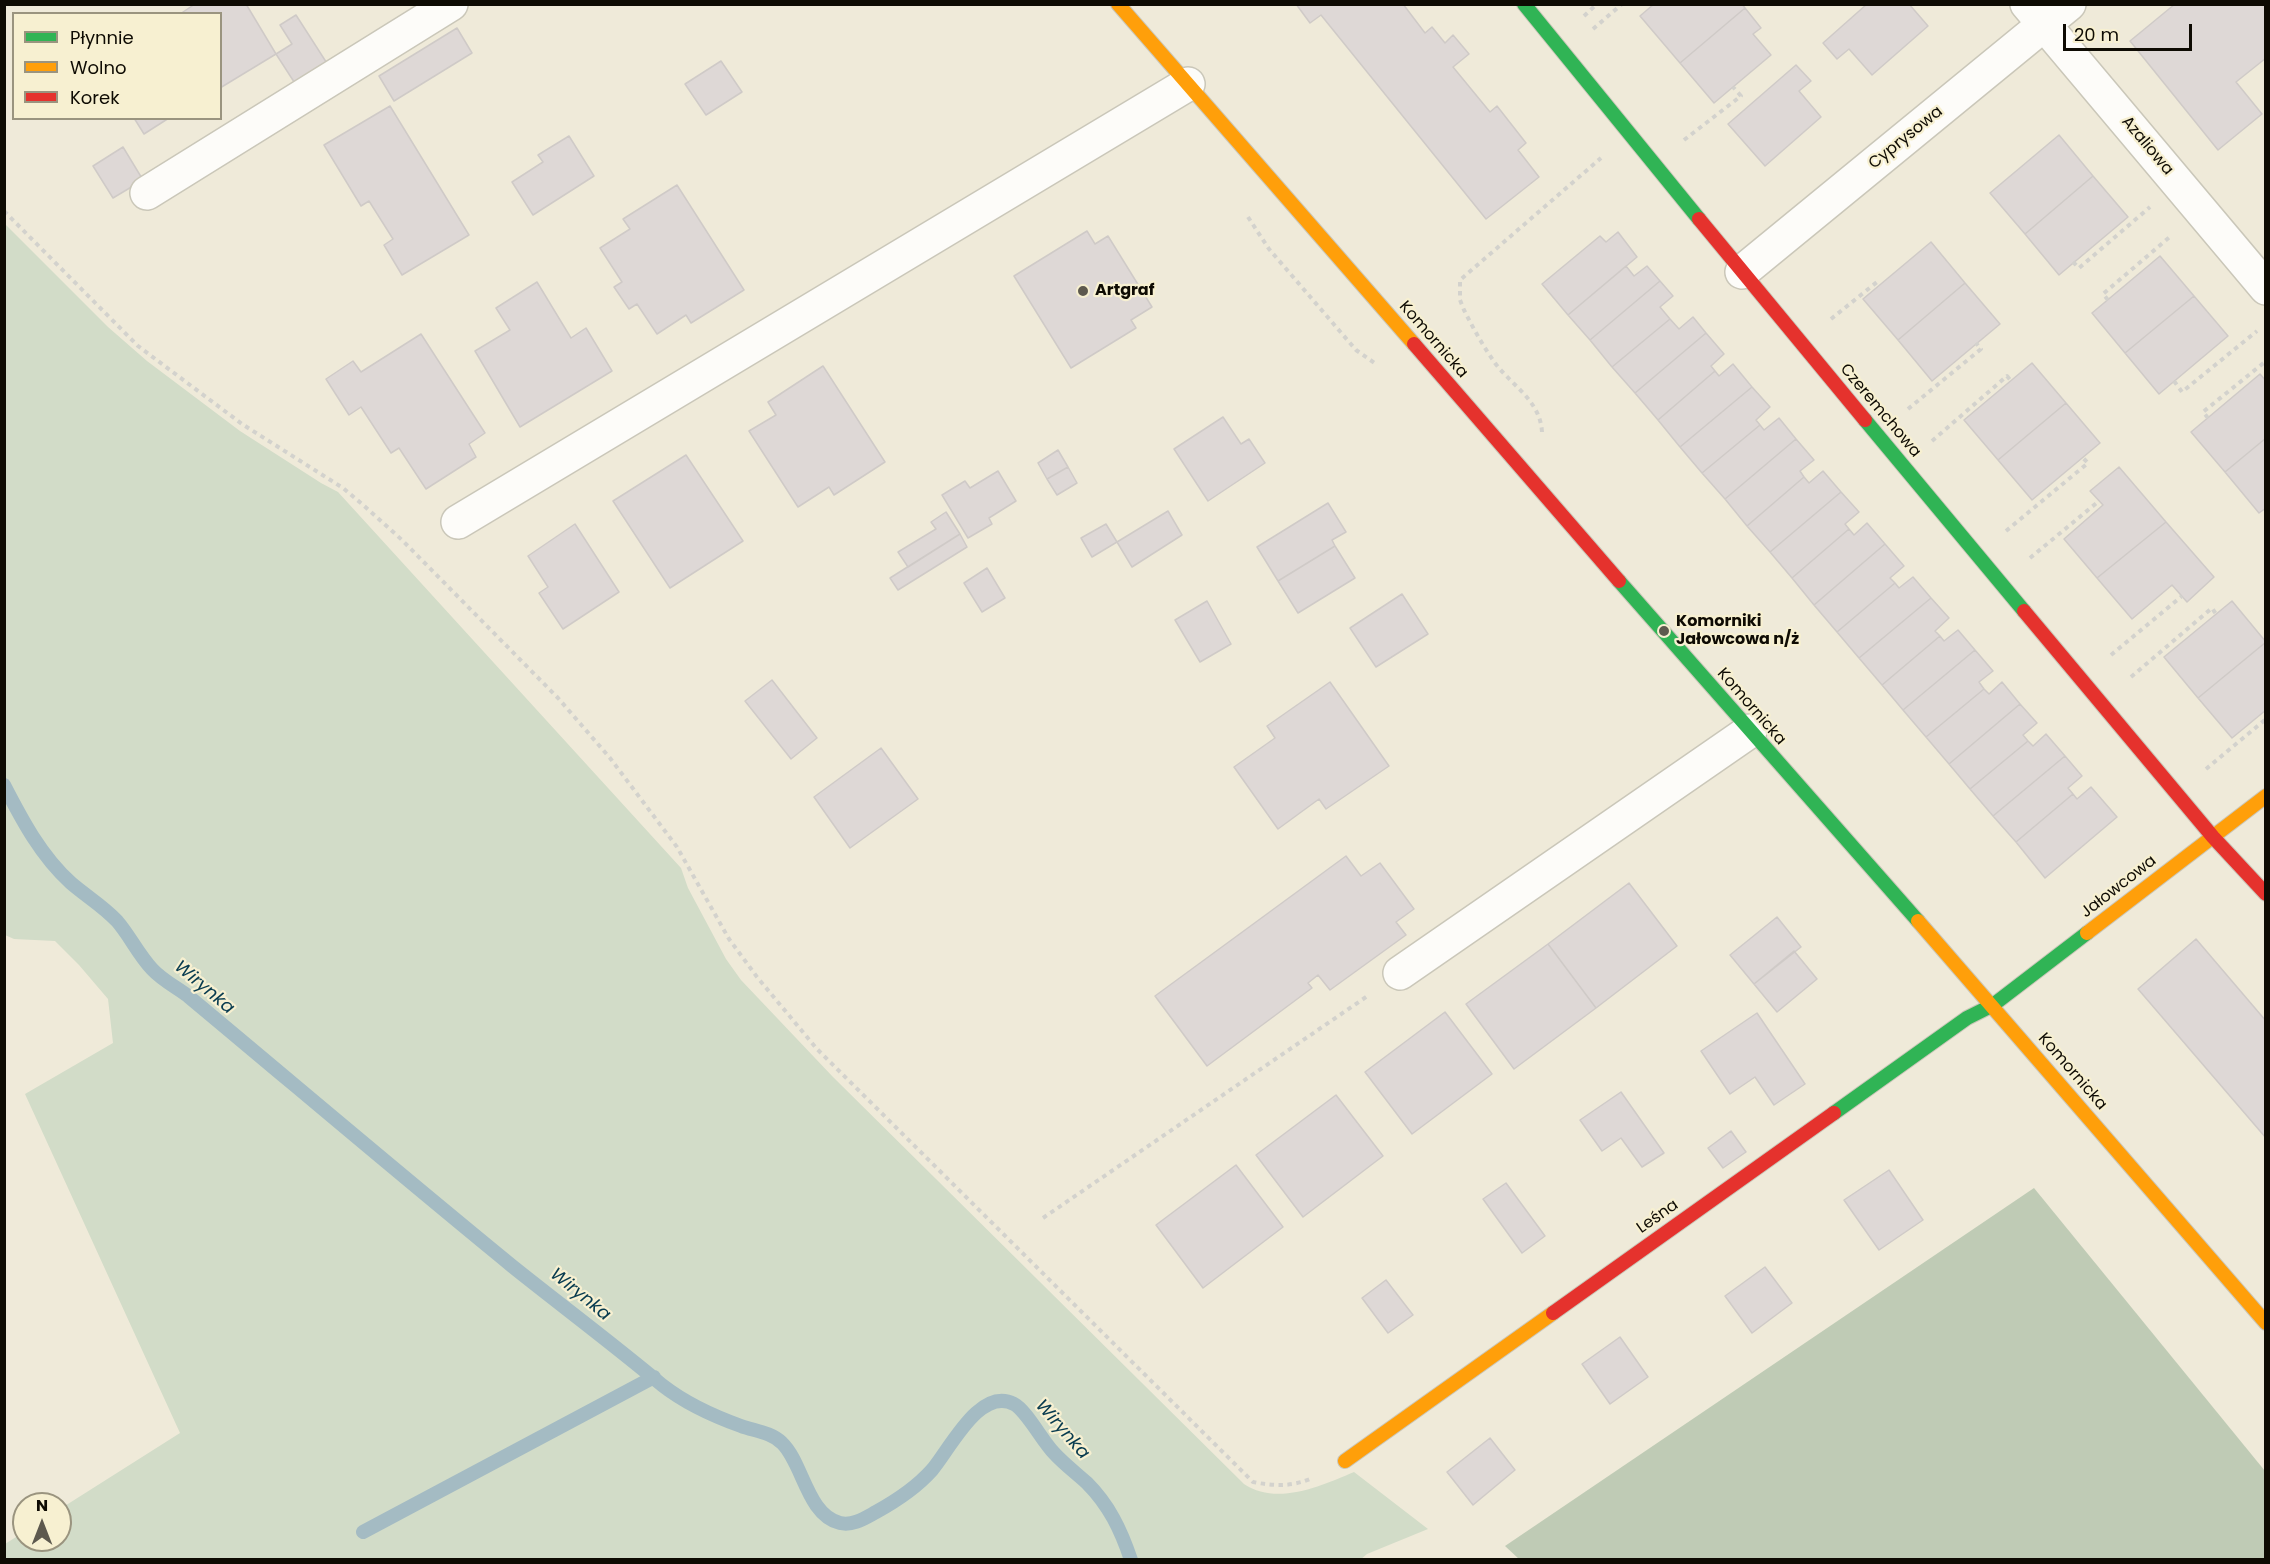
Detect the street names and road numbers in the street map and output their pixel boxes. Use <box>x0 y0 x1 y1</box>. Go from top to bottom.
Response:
street label: Cyprysowa <box>1865 102 1947 174</box>
street label: Azaliowa <box>2117 113 2177 179</box>
street label: Komornicka <box>1394 298 1472 382</box>
street label: Czeremchowa <box>1835 360 1925 462</box>
street label: Komornicka <box>1712 665 1790 749</box>
street label: Jałowcowa <box>2077 852 2161 922</box>
street label: Komornicka <box>2033 1030 2111 1114</box>
street label: Leśna <box>1634 1196 1682 1238</box>

